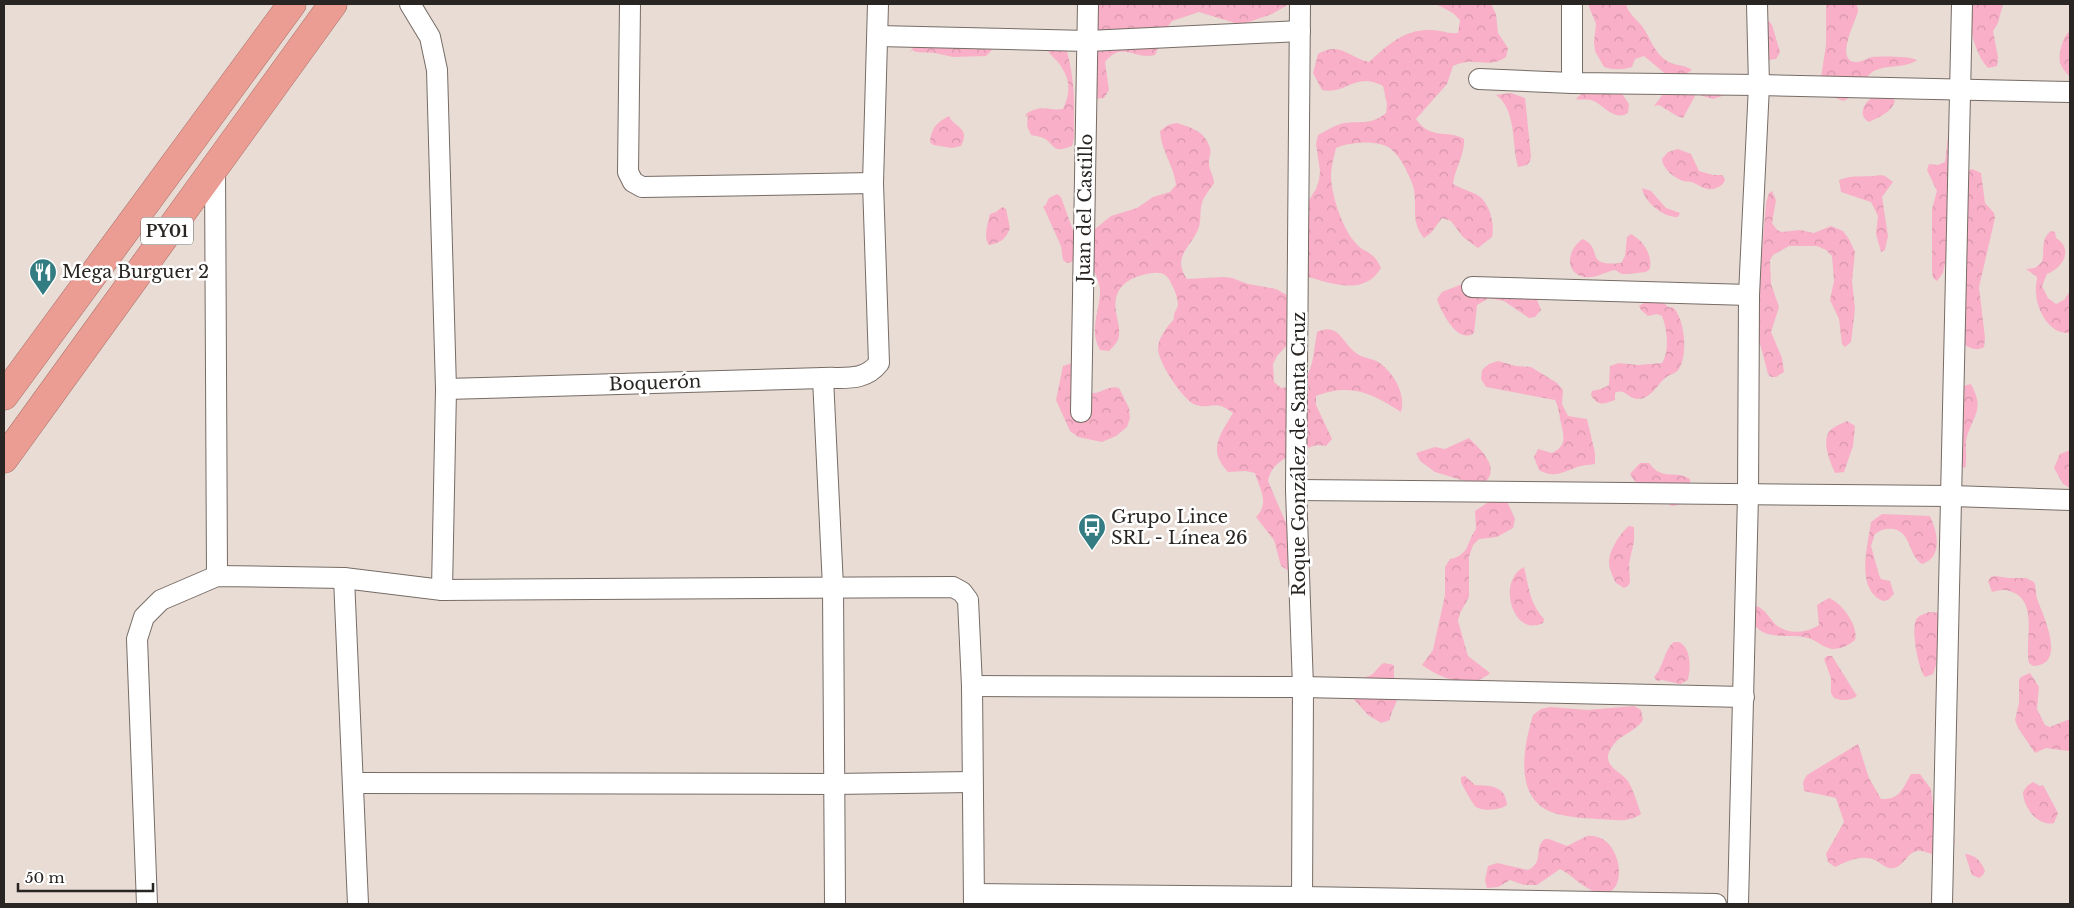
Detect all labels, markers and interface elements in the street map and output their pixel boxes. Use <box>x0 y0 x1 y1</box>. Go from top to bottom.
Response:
street label: Juan del Castillo <box>1073 133 1097 285</box>
road number: PY01 <box>141 218 193 245</box>
restaurant icon: Mega Burguer 2 <box>28 257 58 296</box>
place label: Mega Burguer 2 <box>62 261 209 283</box>
street label: Roque González de Santa Cruz <box>1288 312 1310 596</box>
street label: Boquerón <box>609 370 701 396</box>
place label: Grupo Lince SRL - Línea 26 <box>1111 506 1248 549</box>
bus stop icon: Grupo Lince SRL - Línea 26 <box>1077 512 1107 551</box>
scale bar <box>18 860 152 892</box>
text: 50 m <box>25 868 65 887</box>

